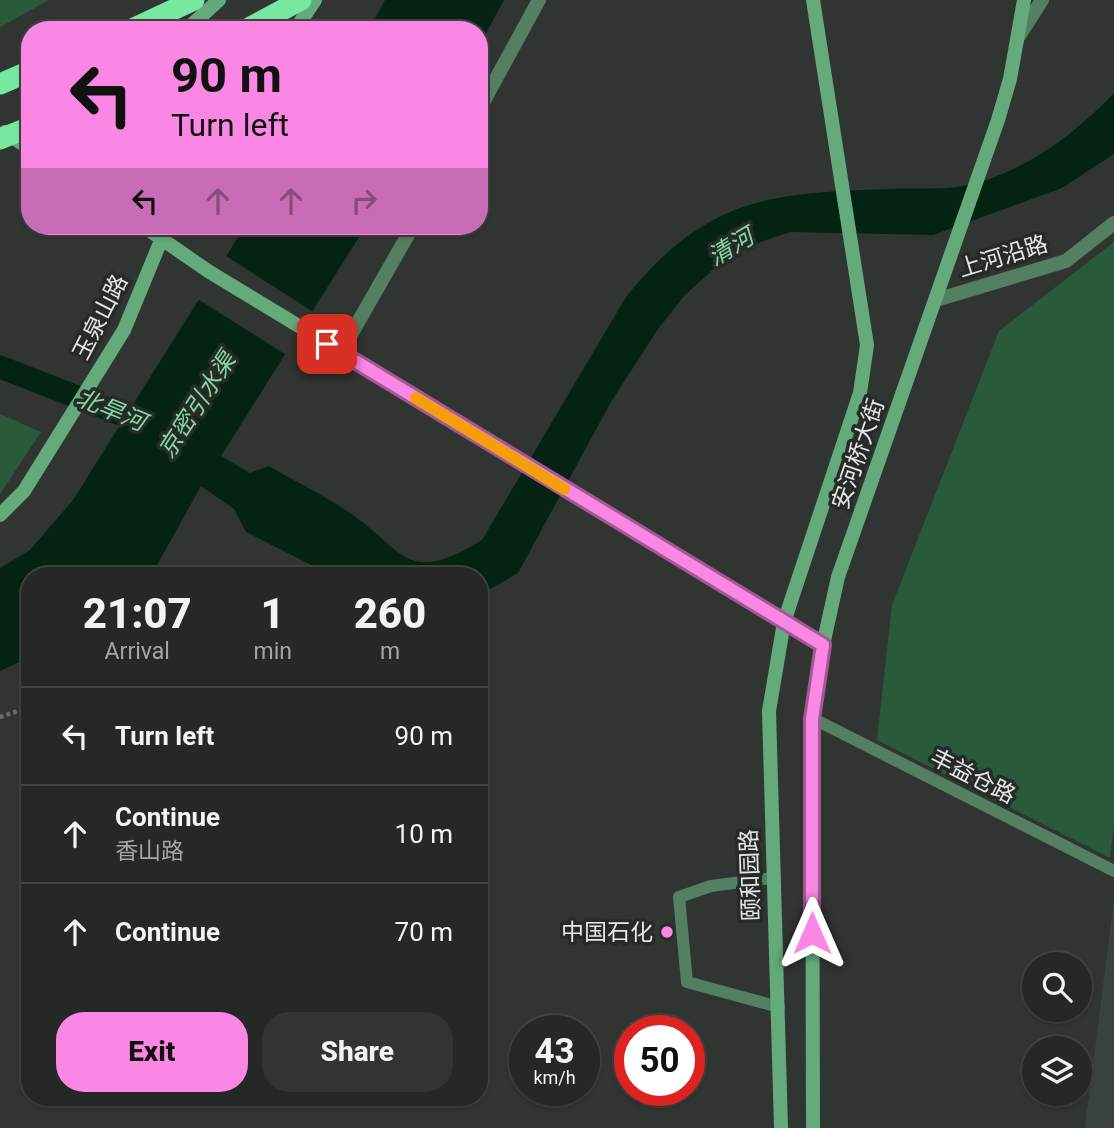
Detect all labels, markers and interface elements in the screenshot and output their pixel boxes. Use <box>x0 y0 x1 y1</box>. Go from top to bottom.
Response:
text: 90 m <box>171 47 282 104</box>
icon: left <box>56 49 147 140</box>
text: Turn left <box>171 106 289 144</box>
icon: left <box>126 182 164 220</box>
icon: ahead <box>199 182 237 220</box>
icon: ahead <box>272 182 310 220</box>
icon: right <box>345 182 383 220</box>
water label: 清河 <box>703 221 762 271</box>
street label: 上河沿路 <box>955 230 1051 283</box>
street label: 玉泉山路 <box>68 270 133 364</box>
pin <box>297 314 357 374</box>
icon: arrive <box>308 325 346 363</box>
water label: 京密引水渠 <box>153 345 243 463</box>
water label: 北旱河 <box>72 384 153 438</box>
street label: 安河桥大街 <box>827 395 890 513</box>
text: 21:07 <box>83 589 192 638</box>
text: 1 <box>261 589 285 638</box>
text: 260 <box>354 589 426 638</box>
text: Arrival <box>105 638 170 665</box>
text: min <box>253 638 292 665</box>
text: m <box>380 638 400 665</box>
icon: left <box>56 717 94 755</box>
text: Turn left <box>115 721 214 751</box>
text: 90 m <box>395 721 453 751</box>
street label: 丰益仓路 <box>926 744 1020 809</box>
text: Continue <box>115 802 220 832</box>
icon: ahead <box>56 815 94 853</box>
text: 10 m <box>395 819 453 849</box>
street label: 颐和园路 <box>735 829 766 921</box>
text: 香山路 <box>115 838 184 865</box>
position arrow <box>775 896 849 970</box>
icon: ahead <box>56 913 94 951</box>
text: Continue <box>115 917 220 947</box>
text: 70 m <box>395 917 453 947</box>
place label: 中国石化 <box>561 919 653 946</box>
marker: 中国石化 <box>659 924 675 940</box>
map controls <box>1022 952 1092 1106</box>
button: search <box>1022 952 1092 1022</box>
button: Exit <box>56 1012 248 1092</box>
button: Share <box>262 1012 453 1092</box>
speed limit sign: 50 <box>614 1015 705 1106</box>
text: 43 <box>534 1031 575 1072</box>
button: layers <box>1022 1036 1092 1106</box>
text: km/h <box>533 1067 576 1088</box>

